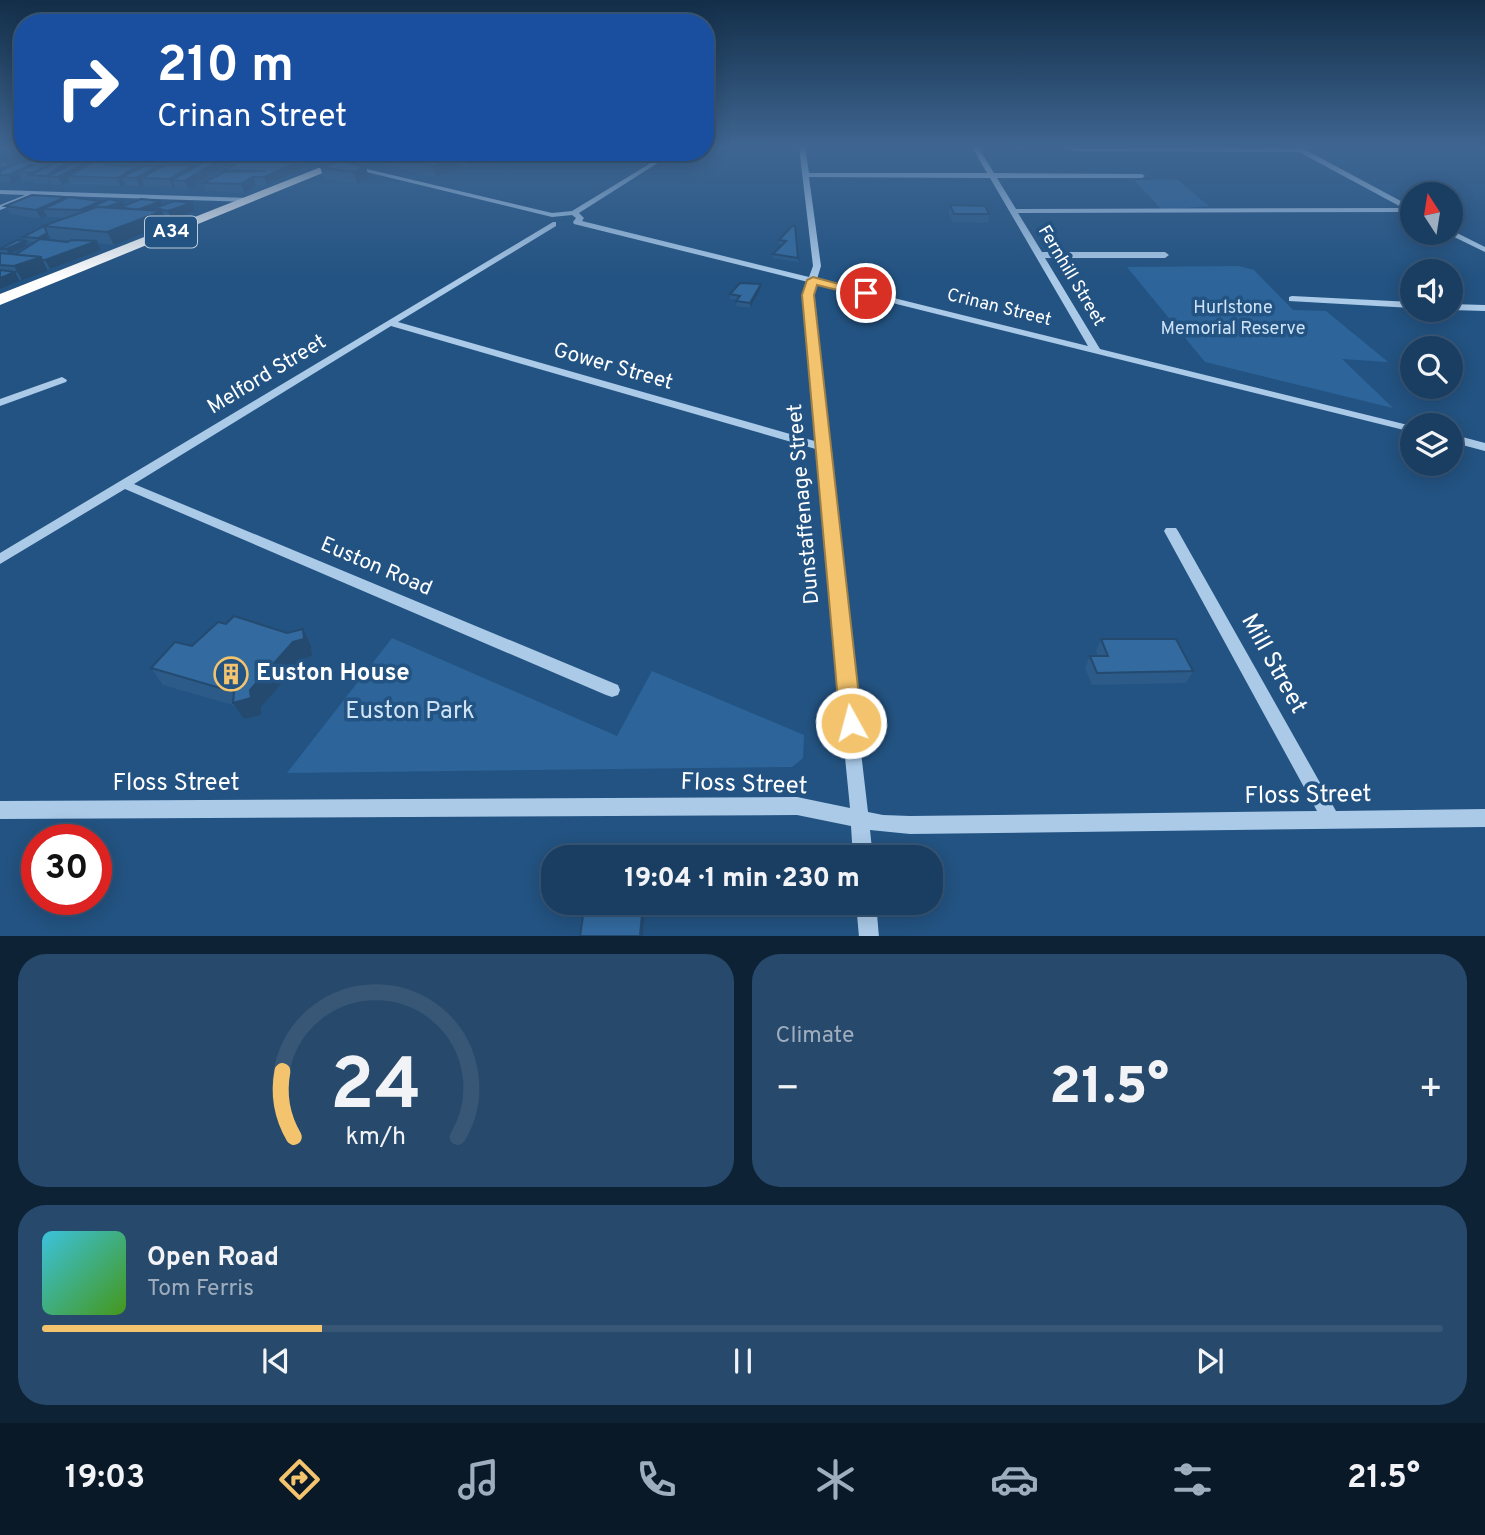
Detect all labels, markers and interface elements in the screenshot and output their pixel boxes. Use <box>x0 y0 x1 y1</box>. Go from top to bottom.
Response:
text: 210 m <box>157 37 294 99</box>
icon: right <box>42 42 133 133</box>
text: Crinan Street <box>157 98 347 138</box>
north arrow <box>1400 182 1463 245</box>
map controls <box>1400 182 1463 476</box>
road number: A34 <box>145 216 197 248</box>
street label: Fernhill Street <box>1032 221 1110 331</box>
button: sound <box>1400 259 1463 322</box>
pin <box>836 263 896 323</box>
icon: arrive <box>847 274 885 312</box>
street label: Crinan Street <box>944 284 1054 332</box>
park label: Hurlstone Memorial Reserve <box>1161 297 1305 341</box>
street label: Melford Street <box>203 329 331 421</box>
button: search <box>1400 336 1463 399</box>
street label: Gower Street <box>550 337 676 397</box>
street label: Dunstaffenage Street <box>782 403 826 605</box>
button: layers <box>1400 413 1463 476</box>
street label: Euston Road <box>316 531 436 603</box>
street label: Mill Street <box>1233 609 1313 719</box>
building icon: Euston House <box>212 655 250 693</box>
place label: Euston House <box>256 659 410 689</box>
position arrow <box>814 686 888 760</box>
park label: Euston Park <box>345 697 475 727</box>
street label: Floss Street <box>680 768 808 802</box>
street label: Floss Street <box>112 769 240 799</box>
street label: Floss Street <box>1244 780 1372 812</box>
speed limit sign: 30 <box>21 824 112 915</box>
text: 19:04 · 1 min · 230 m <box>624 863 860 896</box>
text: Climate <box>776 1022 854 1051</box>
text: 24 <box>330 1043 421 1135</box>
text: 21.5° <box>1049 1056 1169 1122</box>
text: − <box>776 1066 800 1115</box>
text: + <box>1418 1066 1443 1115</box>
text: km/h <box>345 1121 406 1153</box>
text: Open Road <box>147 1242 279 1275</box>
text: Tom Ferris <box>147 1275 254 1304</box>
icon: previous <box>257 1342 295 1380</box>
icon: pause <box>724 1342 762 1380</box>
icon: next <box>1191 1342 1229 1380</box>
icon: directions <box>275 1455 324 1504</box>
icon: music <box>454 1455 503 1504</box>
icon: phone <box>632 1455 681 1504</box>
icon: climate <box>811 1455 860 1504</box>
icon: car <box>990 1455 1039 1504</box>
icon: filters <box>1168 1455 1217 1504</box>
text: 19:03 <box>65 1459 145 1499</box>
text: 21.5° <box>1347 1459 1420 1499</box>

